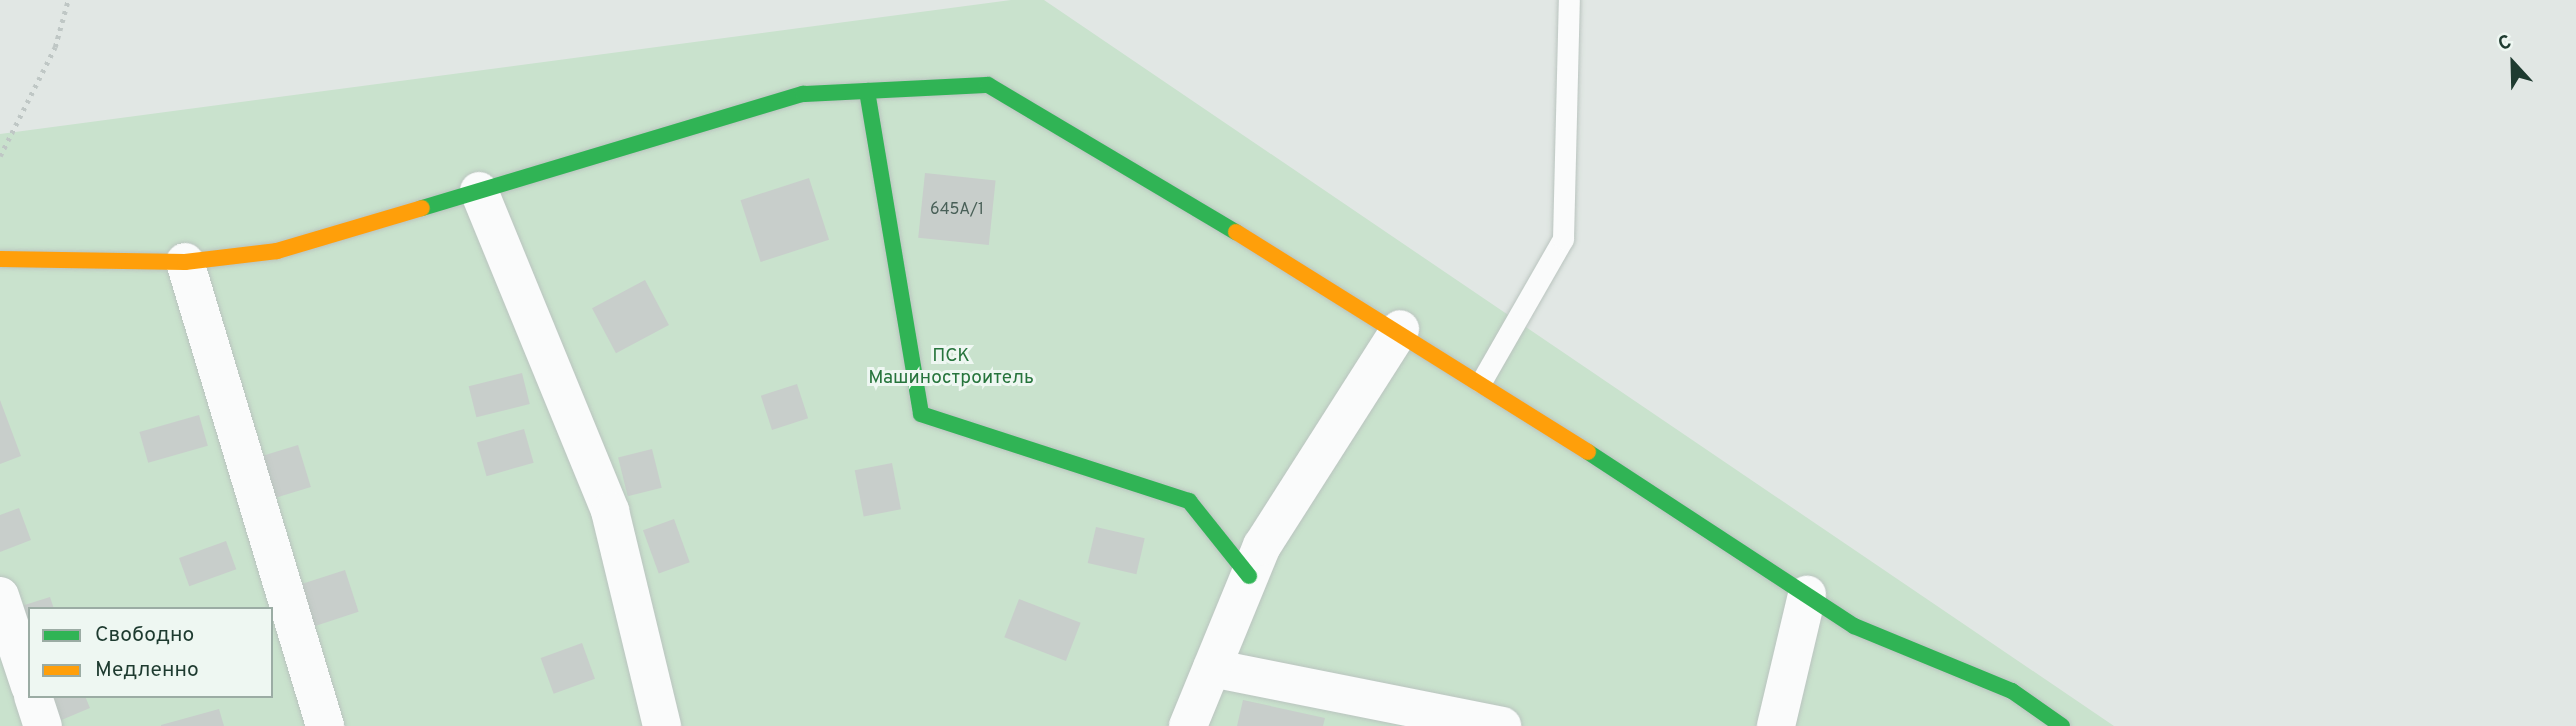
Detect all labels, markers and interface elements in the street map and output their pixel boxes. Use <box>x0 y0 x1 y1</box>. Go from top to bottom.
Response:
north arrow <box>2478 28 2548 98</box>
text: С <box>2495 30 2515 57</box>
house number: 645А/1 <box>930 200 984 220</box>
park label: ПСК Машиностроитель <box>868 346 1034 390</box>
legend <box>28 607 273 698</box>
text: Свободно <box>95 622 194 649</box>
text: Медленно <box>95 657 199 684</box>

